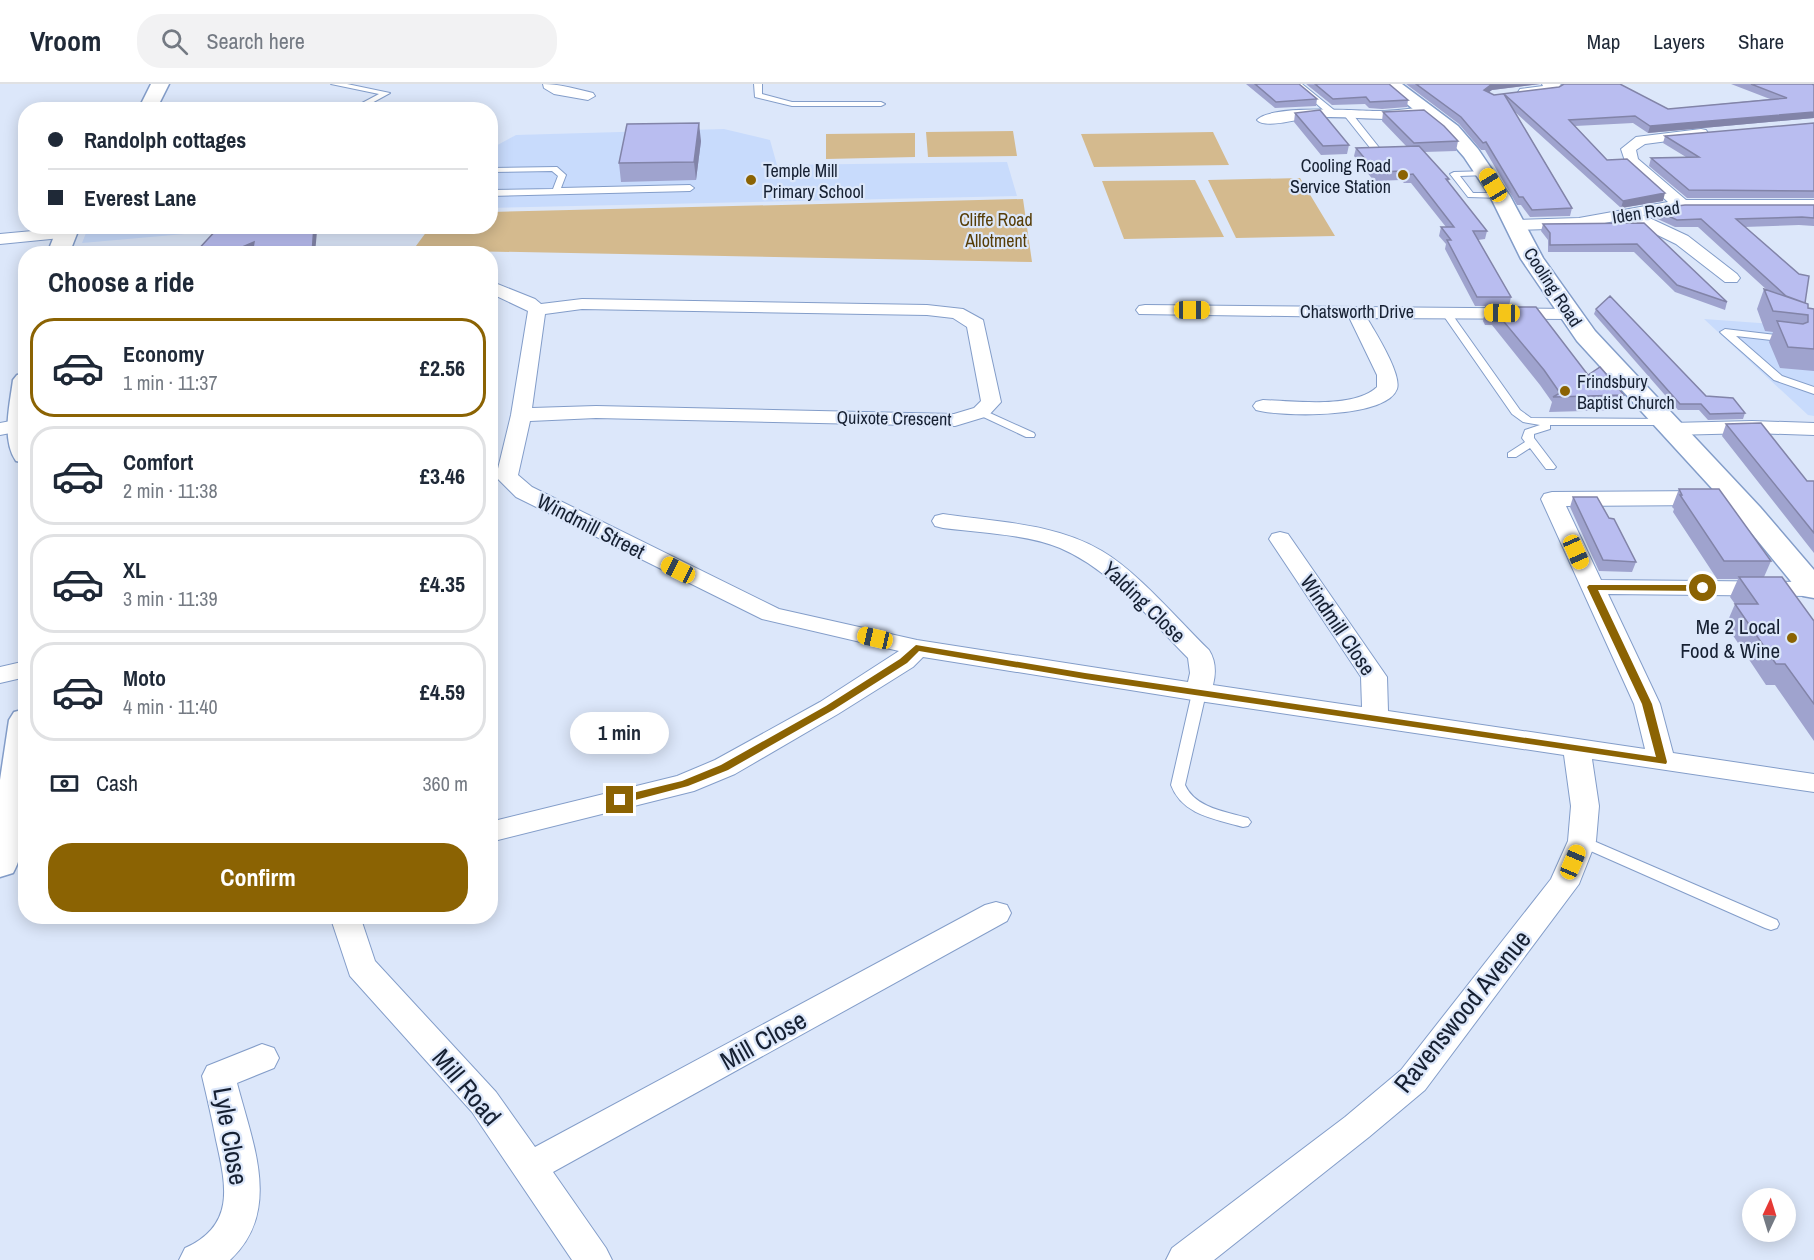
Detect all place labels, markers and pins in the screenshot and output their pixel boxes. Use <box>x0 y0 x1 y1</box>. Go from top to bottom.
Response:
place label: Cooling Road Service Station <box>1290 153 1391 199</box>
place label: Temple Mill Primary School <box>763 158 864 204</box>
marker: Cooling Road Service Station <box>1396 168 1410 182</box>
marker: Temple Mill Primary School <box>744 173 758 187</box>
place label: Frindsbury Baptist Church <box>1577 369 1675 415</box>
marker: Frindsbury Baptist Church <box>1558 384 1572 398</box>
place label: Me 2 Local Food & Wine <box>1680 612 1780 665</box>
marker: Me 2 Local Food & Wine <box>1785 631 1799 645</box>

